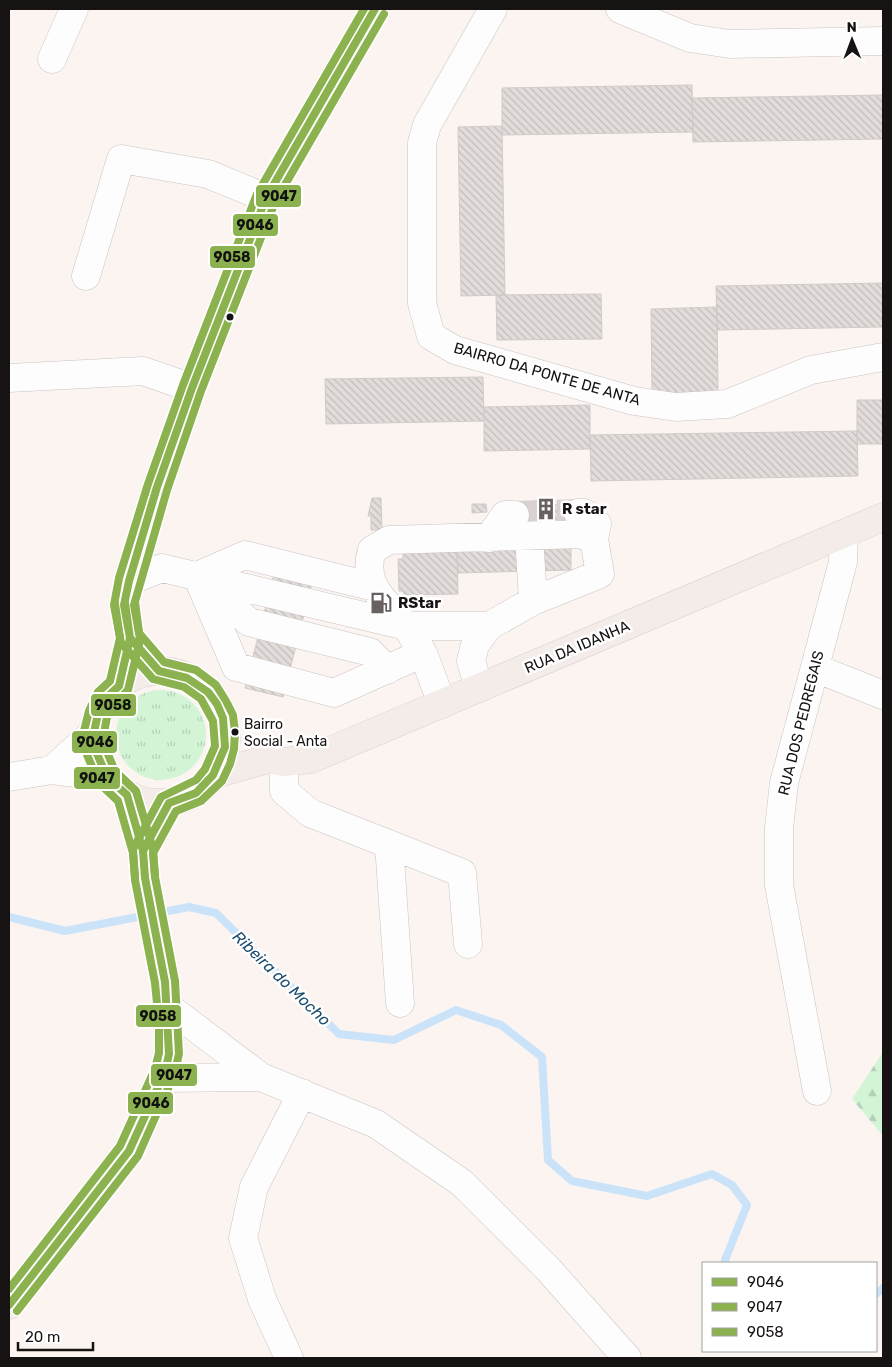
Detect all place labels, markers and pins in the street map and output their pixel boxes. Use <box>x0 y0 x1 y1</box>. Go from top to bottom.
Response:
unlabelled marker <box>225 312 235 322</box>
building icon: R star <box>533 496 559 522</box>
place label: R star <box>562 500 607 518</box>
fuel station icon: RStar <box>368 590 394 616</box>
place label: RStar <box>398 594 441 612</box>
place label: Bairro Social - Anta <box>244 716 327 750</box>
marker: Bairro Social - Anta <box>230 727 240 737</box>

